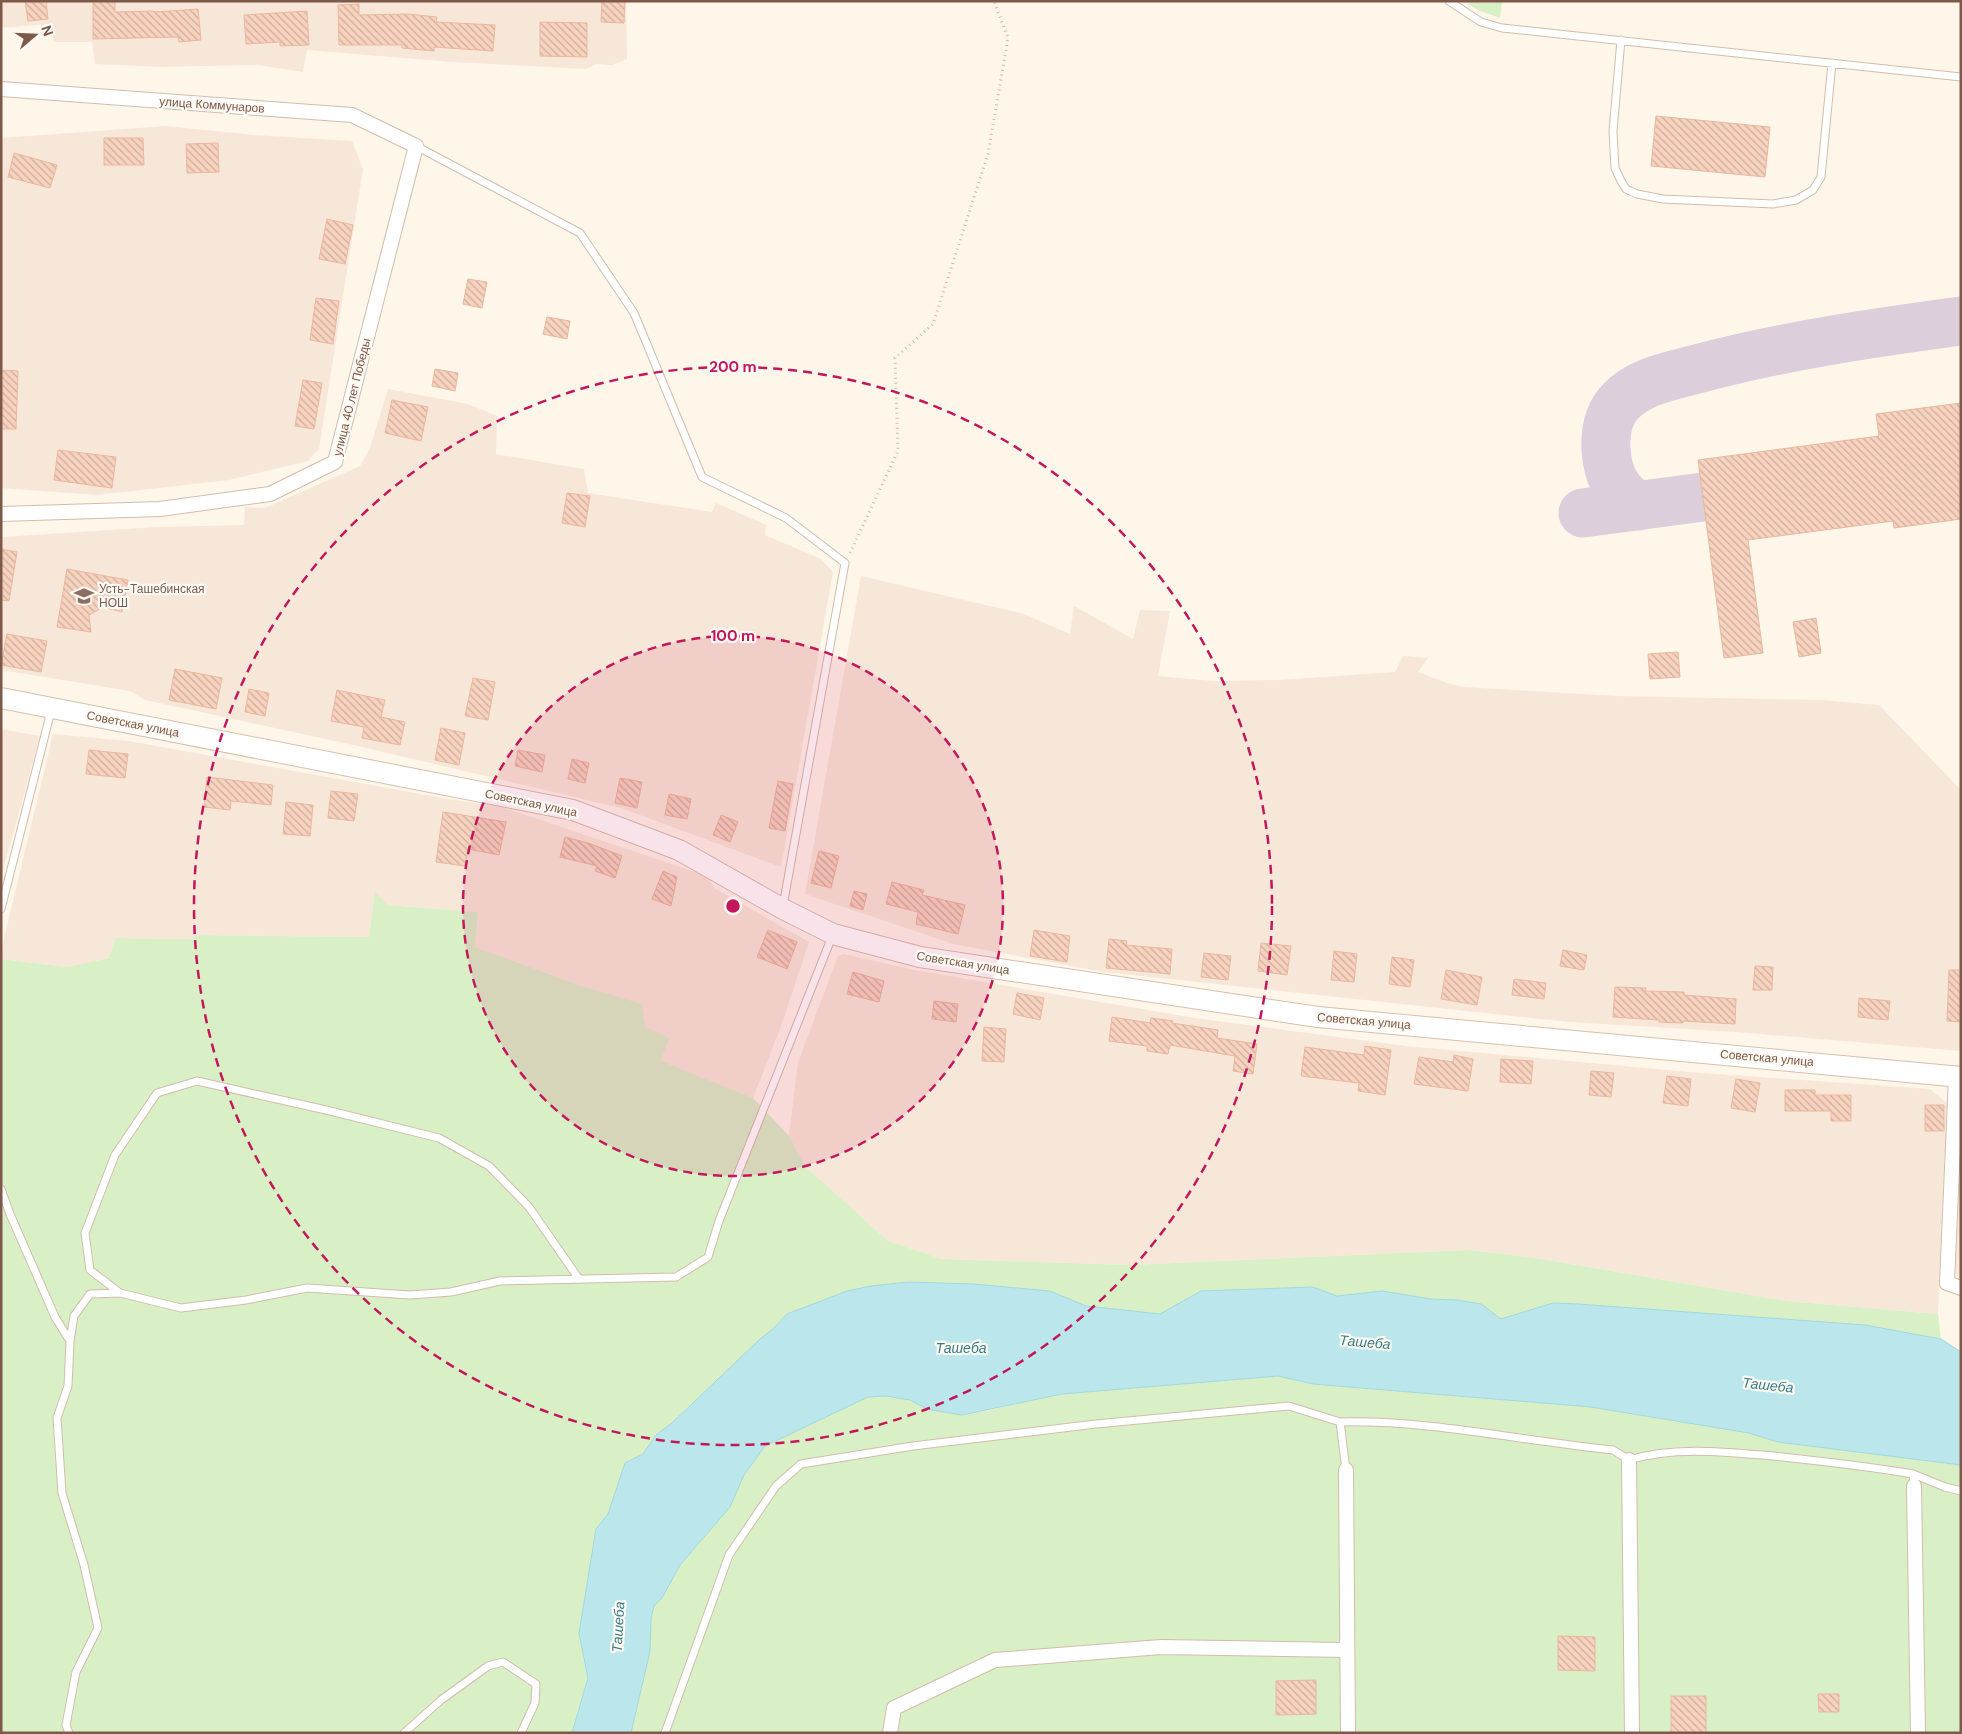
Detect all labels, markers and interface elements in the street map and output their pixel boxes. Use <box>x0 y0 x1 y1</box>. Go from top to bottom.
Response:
north arrow <box>10 10 60 60</box>
text: N <box>37 23 57 39</box>
street label: улица Коммунаров <box>159 93 265 117</box>
street label: улица 40 лет Победы <box>330 336 374 458</box>
text: 200 m <box>709 357 757 377</box>
place label: Усть-Ташебинская НОШ <box>99 581 205 611</box>
school or university icon: Усть-Ташебинская НОШ <box>73 585 95 607</box>
text: 100 m <box>711 626 755 646</box>
street label: Советская улица <box>85 707 181 741</box>
street label: Советская улица <box>483 785 579 821</box>
centre of rings <box>724 897 742 915</box>
street label: Советская улица <box>915 948 1011 978</box>
street label: Советская улица <box>1316 1009 1412 1033</box>
street label: Советская улица <box>1719 1046 1815 1070</box>
water label: Ташеба <box>1339 1331 1391 1353</box>
water label: Ташеба <box>935 1339 987 1357</box>
water label: Ташеба <box>1742 1373 1795 1397</box>
water label: Ташеба <box>608 1601 628 1653</box>

